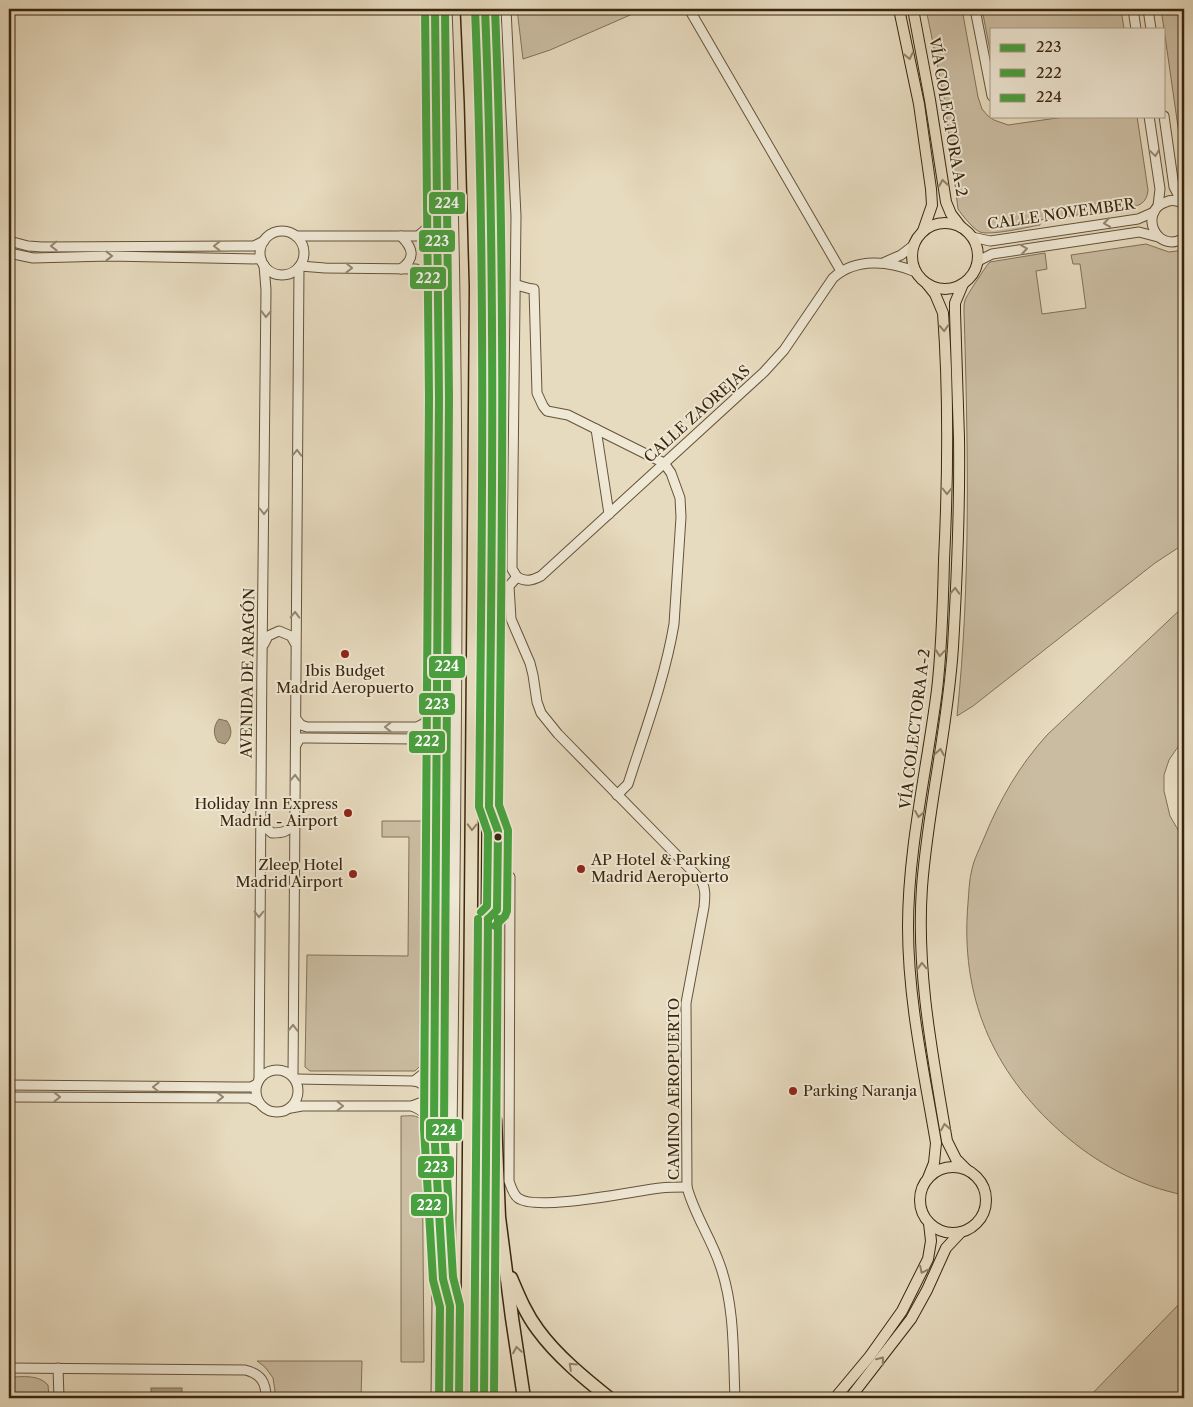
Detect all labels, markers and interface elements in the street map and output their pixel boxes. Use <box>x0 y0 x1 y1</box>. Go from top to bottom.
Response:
legend <box>990 28 1166 118</box>
street label: VÍA COLECTORA A-2 <box>925 35 972 198</box>
text: 223 <box>1036 37 1062 56</box>
one-way arrow <box>904 52 914 61</box>
text: 222 <box>1036 63 1062 82</box>
text: 224 <box>1036 87 1062 106</box>
one-way arrow <box>1149 148 1159 157</box>
one-way arrow <box>938 179 949 187</box>
line badge: 224 <box>428 191 466 215</box>
text: 224 <box>435 194 459 212</box>
street label: CALLE NOVEMBER <box>986 194 1137 233</box>
one-way arrow <box>1102 218 1111 228</box>
line badge: 223 <box>418 229 456 253</box>
text: 223 <box>425 232 449 250</box>
one-way arrow <box>50 241 58 252</box>
one-way arrow <box>212 241 220 251</box>
one-way arrow <box>1020 245 1029 255</box>
one-way arrow <box>106 251 114 261</box>
one-way arrow <box>345 263 353 273</box>
line badge: 222 <box>409 266 447 290</box>
text: 222 <box>416 269 440 287</box>
one-way arrow <box>261 310 271 318</box>
one-way arrow <box>938 325 949 333</box>
street label: CALLE ZAOREJAS <box>640 361 754 466</box>
one-way arrow <box>292 448 302 456</box>
one-way arrow <box>942 487 952 495</box>
one-way arrow <box>259 508 269 516</box>
one-way arrow <box>950 586 960 594</box>
street label: AVENIDA DE ARAGÓN <box>236 588 258 759</box>
one-way arrow <box>290 611 300 618</box>
marker: Ibis Budget Madrid Aeropuerto <box>339 648 351 660</box>
street label: VÍA COLECTORA A-2 <box>895 648 934 811</box>
one-way arrow <box>935 649 946 657</box>
line badge: 224 <box>428 655 466 679</box>
text: 224 <box>435 657 459 675</box>
place label: Ibis Budget Madrid Aeropuerto <box>276 661 414 697</box>
line badge: 223 <box>418 692 456 716</box>
text: 223 <box>425 695 449 713</box>
one-way arrow <box>384 722 392 732</box>
line badge: 222 <box>408 730 446 754</box>
text: 222 <box>415 732 439 750</box>
one-way arrow <box>935 748 945 757</box>
one-way arrow <box>290 773 300 781</box>
place label: Holiday Inn Express Madrid - Airport <box>194 794 339 830</box>
marker: Holiday Inn Express Madrid - Airport <box>342 807 354 819</box>
one-way arrow <box>914 810 924 818</box>
one-way arrow <box>466 824 477 832</box>
unlabelled marker <box>493 832 503 842</box>
place label: AP Hotel & Parking Madrid Aeropuerto <box>590 850 730 886</box>
place label: Zleep Hotel Madrid Airport <box>235 855 344 891</box>
marker: AP Hotel & Parking Madrid Aeropuerto <box>575 863 587 875</box>
marker: Zleep Hotel Madrid Airport <box>347 868 359 880</box>
one-way arrow <box>254 910 264 918</box>
one-way arrow <box>916 962 927 970</box>
street label: CAMINO AEROPUERTO <box>664 998 683 1180</box>
one-way arrow <box>288 1023 298 1031</box>
one-way arrow <box>152 1081 160 1092</box>
place label: Parking Naranja <box>803 1081 917 1100</box>
marker: Parking Naranja <box>787 1085 799 1097</box>
one-way arrow <box>54 1092 62 1102</box>
one-way arrow <box>216 1092 224 1102</box>
one-way arrow <box>336 1101 344 1111</box>
line badge: 224 <box>425 1118 463 1142</box>
text: 224 <box>432 1121 456 1139</box>
one-way arrow <box>940 1123 950 1131</box>
line badge: 223 <box>417 1155 455 1179</box>
text: 223 <box>424 1158 448 1176</box>
line badge: 222 <box>410 1193 448 1217</box>
text: 222 <box>417 1196 441 1214</box>
one-way arrow <box>919 1265 929 1274</box>
one-way arrow <box>512 1346 523 1354</box>
one-way arrow <box>875 1357 883 1366</box>
one-way arrow <box>569 1363 578 1372</box>

